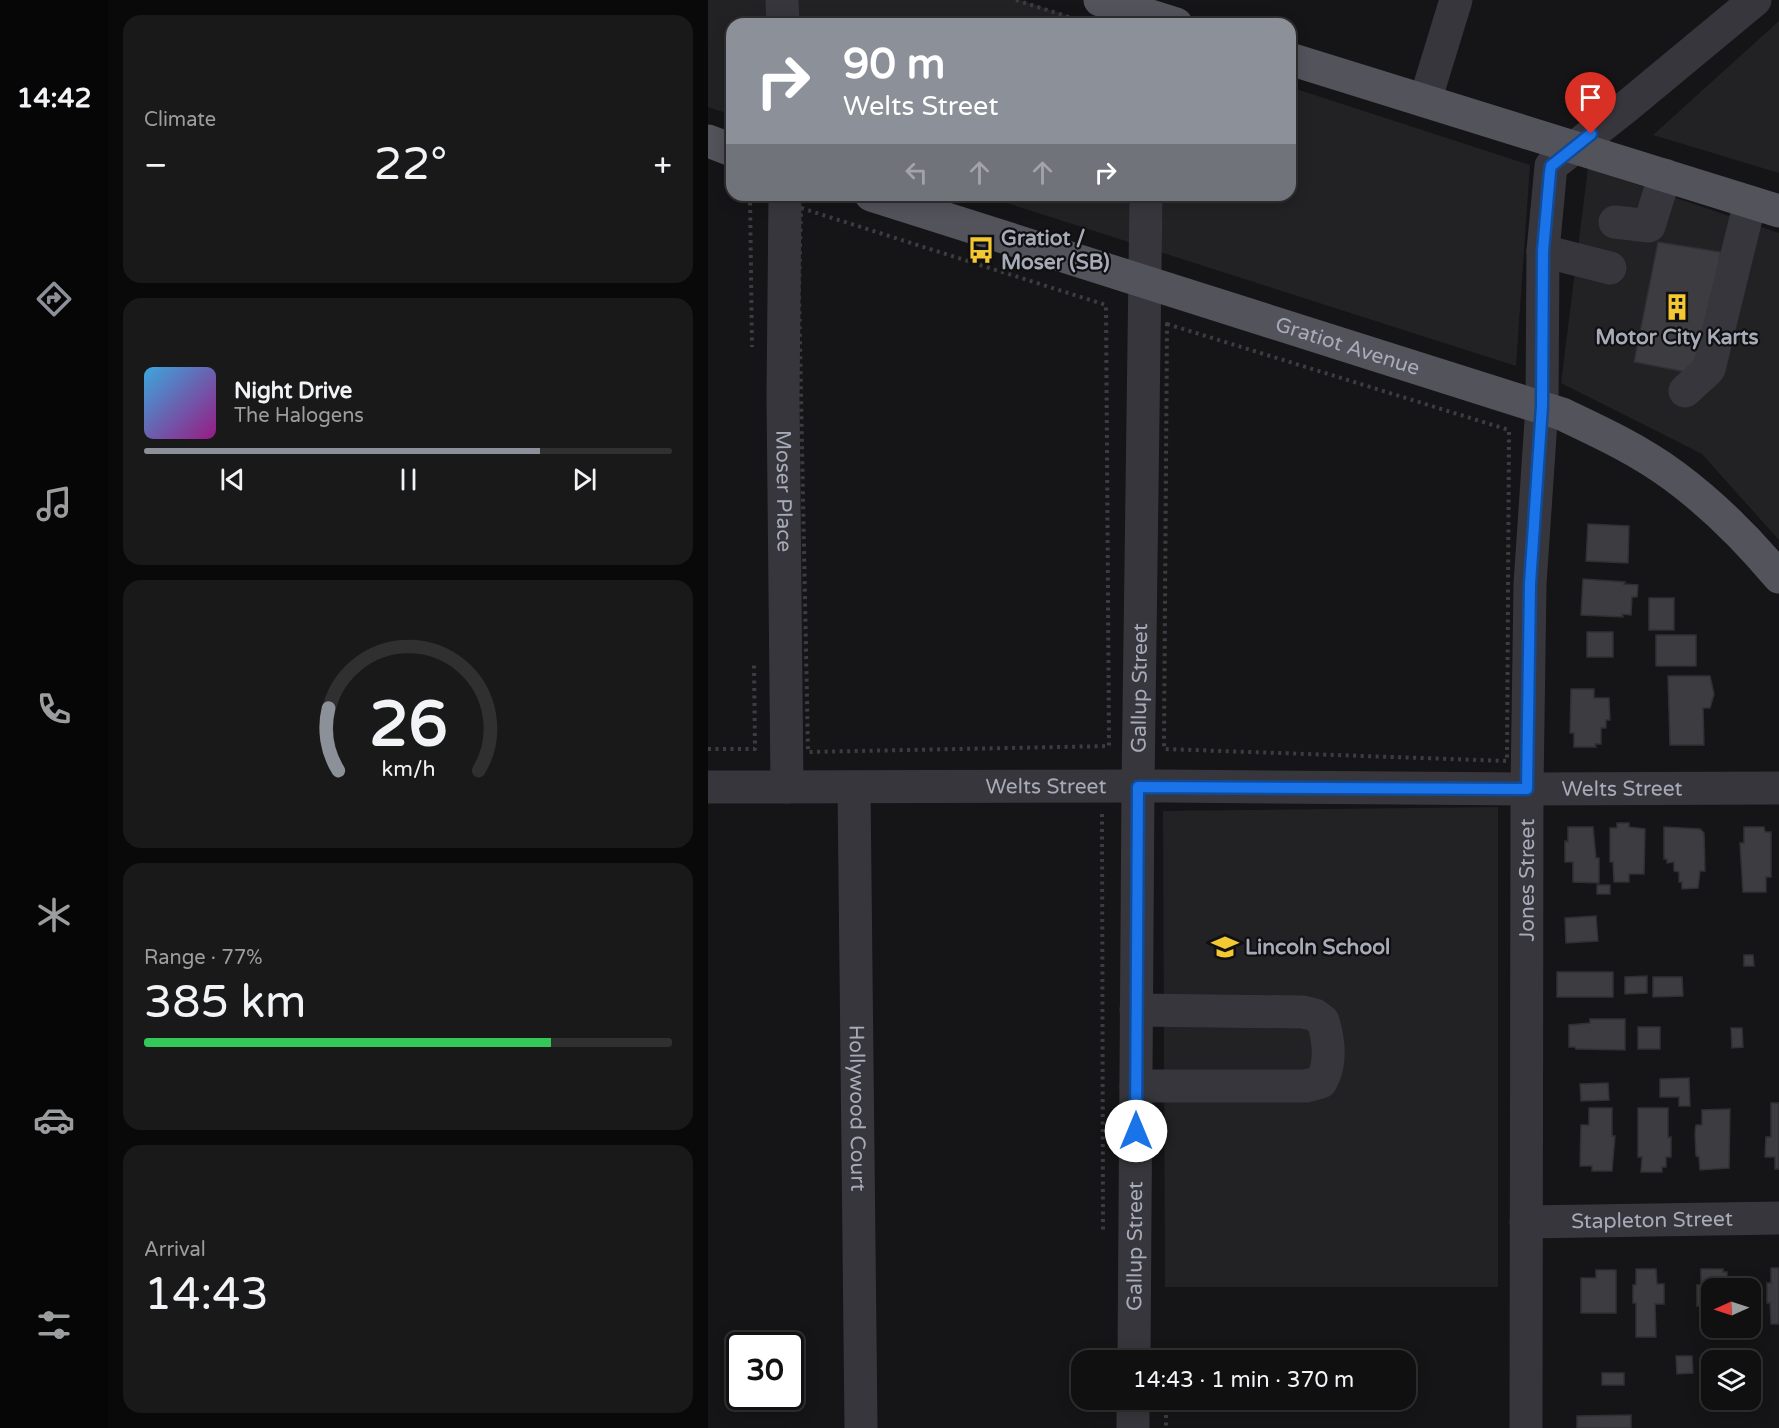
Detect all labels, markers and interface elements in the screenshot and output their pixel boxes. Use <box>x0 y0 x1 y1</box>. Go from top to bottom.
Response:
text: 90 m <box>843 39 945 90</box>
icon: right <box>744 42 822 120</box>
pin <box>1565 72 1616 134</box>
icon: arrive <box>1574 81 1607 114</box>
text: 14:42 <box>17 82 91 115</box>
text: Welts Street <box>843 90 999 123</box>
text: Climate <box>144 108 216 132</box>
text: 22° <box>374 138 447 192</box>
text: − <box>144 146 168 185</box>
text: + <box>653 146 672 185</box>
icon: left <box>900 156 933 189</box>
icon: ahead <box>963 156 996 189</box>
icon: ahead <box>1026 156 1059 189</box>
icon: right <box>1089 156 1122 189</box>
place label: Gratiot / Moser (SB) <box>1001 226 1110 275</box>
bus stop icon: Gratiot / Moser (SB) <box>966 235 996 265</box>
icon: directions <box>33 278 75 320</box>
building icon: Motor City Karts <box>1662 292 1692 322</box>
street label: Gratiot Avenue <box>1272 312 1423 381</box>
place label: Motor City Karts <box>1595 325 1759 350</box>
text: Night Drive <box>234 378 352 404</box>
text: The Halogens <box>234 404 364 428</box>
street label: Moser Place <box>770 430 797 552</box>
icon: previous <box>216 463 249 496</box>
icon: pause <box>392 463 425 496</box>
icon: next <box>568 463 601 496</box>
icon: music <box>33 483 75 525</box>
street label: Gallup Street <box>1126 623 1153 753</box>
icon: phone <box>33 688 75 730</box>
text: 26 <box>369 688 447 763</box>
text: km/h <box>381 756 435 782</box>
street label: Welts Street <box>985 774 1107 799</box>
street label: Welts Street <box>1561 776 1683 802</box>
street label: Jones Street <box>1515 819 1540 941</box>
icon: climate <box>33 894 75 936</box>
school or university icon: Lincoln School <box>1210 932 1240 962</box>
place label: Lincoln School <box>1245 935 1390 960</box>
text: Range · 77% <box>144 946 263 970</box>
text: 385 km <box>144 976 306 1030</box>
street label: Hollywood Court <box>844 1024 870 1192</box>
icon: car <box>33 1099 75 1141</box>
position arrow <box>1104 1099 1168 1163</box>
street label: Gallup Street <box>1122 1181 1148 1311</box>
street label: Stapleton Street <box>1571 1207 1733 1234</box>
text: Arrival <box>144 1238 206 1262</box>
text: 14:43 <box>144 1268 269 1322</box>
north arrow <box>1701 1278 1761 1338</box>
map controls <box>1701 1278 1761 1410</box>
icon: filters <box>33 1304 75 1346</box>
speed limit sign: 30 <box>726 1332 804 1410</box>
button: layers <box>1701 1350 1761 1410</box>
text: 14:43 · 1 min · 370 m <box>1133 1367 1354 1393</box>

